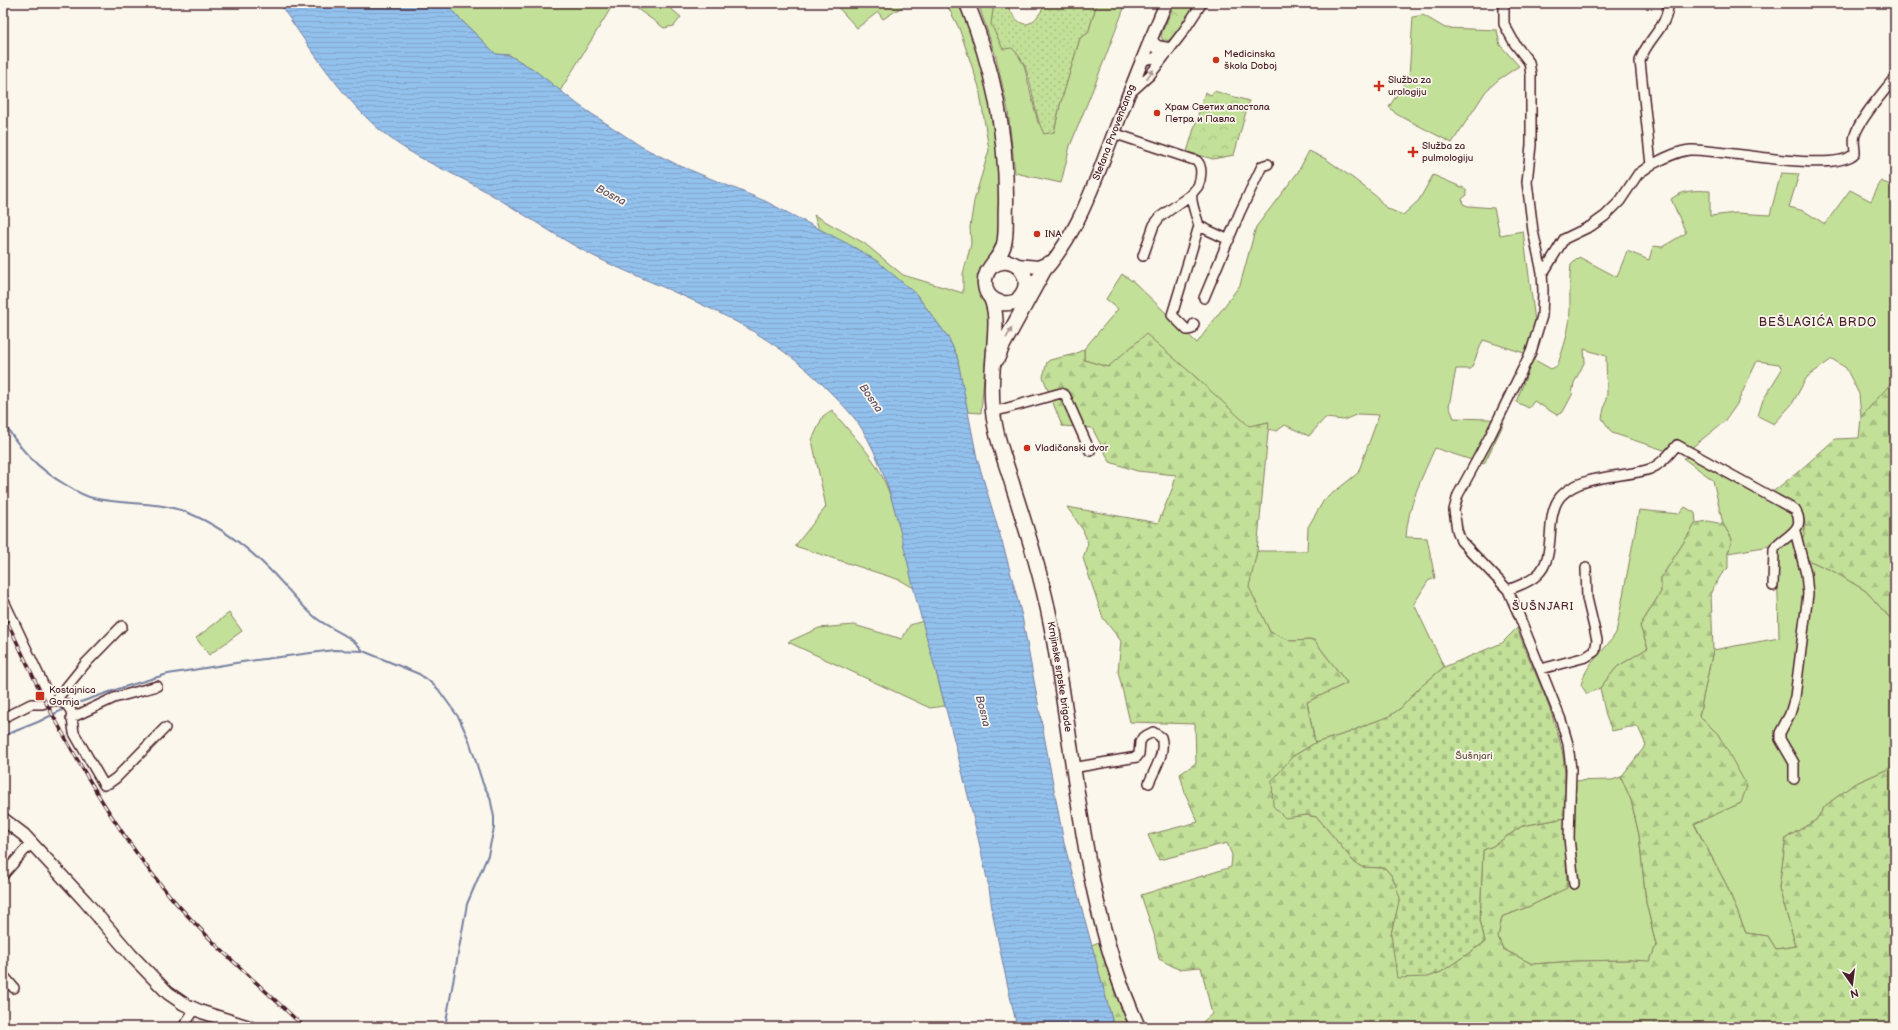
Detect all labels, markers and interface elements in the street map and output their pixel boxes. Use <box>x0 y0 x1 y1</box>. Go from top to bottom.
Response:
place label: Medicinska škola Doboj <box>1224 48 1277 72</box>
marker: Medicinska škola Doboj <box>1211 55 1221 65</box>
one-way arrow <box>1145 69 1154 80</box>
place label: Služba za urologiju <box>1388 74 1432 98</box>
marker: Služba za urologiju <box>1373 80 1385 92</box>
street label: Stefana Prvovenčanog <box>1090 82 1138 182</box>
place label: Храм Светих апостола Петра и Павла <box>1165 101 1270 125</box>
marker: Храм Светих апостола Петра и Павла <box>1152 108 1162 118</box>
place label: Služba za pulmologiju <box>1422 140 1473 164</box>
marker: Služba za pulmologiju <box>1407 146 1419 158</box>
water label: Bosna <box>594 182 628 208</box>
place label: INA <box>1045 228 1063 240</box>
marker: INA <box>1032 229 1042 239</box>
district label: BEŠLAGIĆA BRDO <box>1759 313 1877 330</box>
one-way arrow <box>1006 327 1012 339</box>
water label: Bosna <box>857 381 885 415</box>
place label: Vladičanski dvor <box>1035 442 1109 454</box>
marker: Vladičanski dvor <box>1022 443 1032 453</box>
district label: ŠUŠNJARI <box>1512 599 1574 613</box>
street label: Krnjinske srpske brigade <box>1045 620 1074 733</box>
place label: Kostajnica Gornja <box>49 684 96 708</box>
marker: Kostajnica Gornja <box>34 690 46 702</box>
water label: Bosna <box>973 694 993 728</box>
park label: Šušnjari <box>1455 750 1493 762</box>
north arrow <box>1832 964 1872 1004</box>
text: N <box>1849 986 1860 1001</box>

